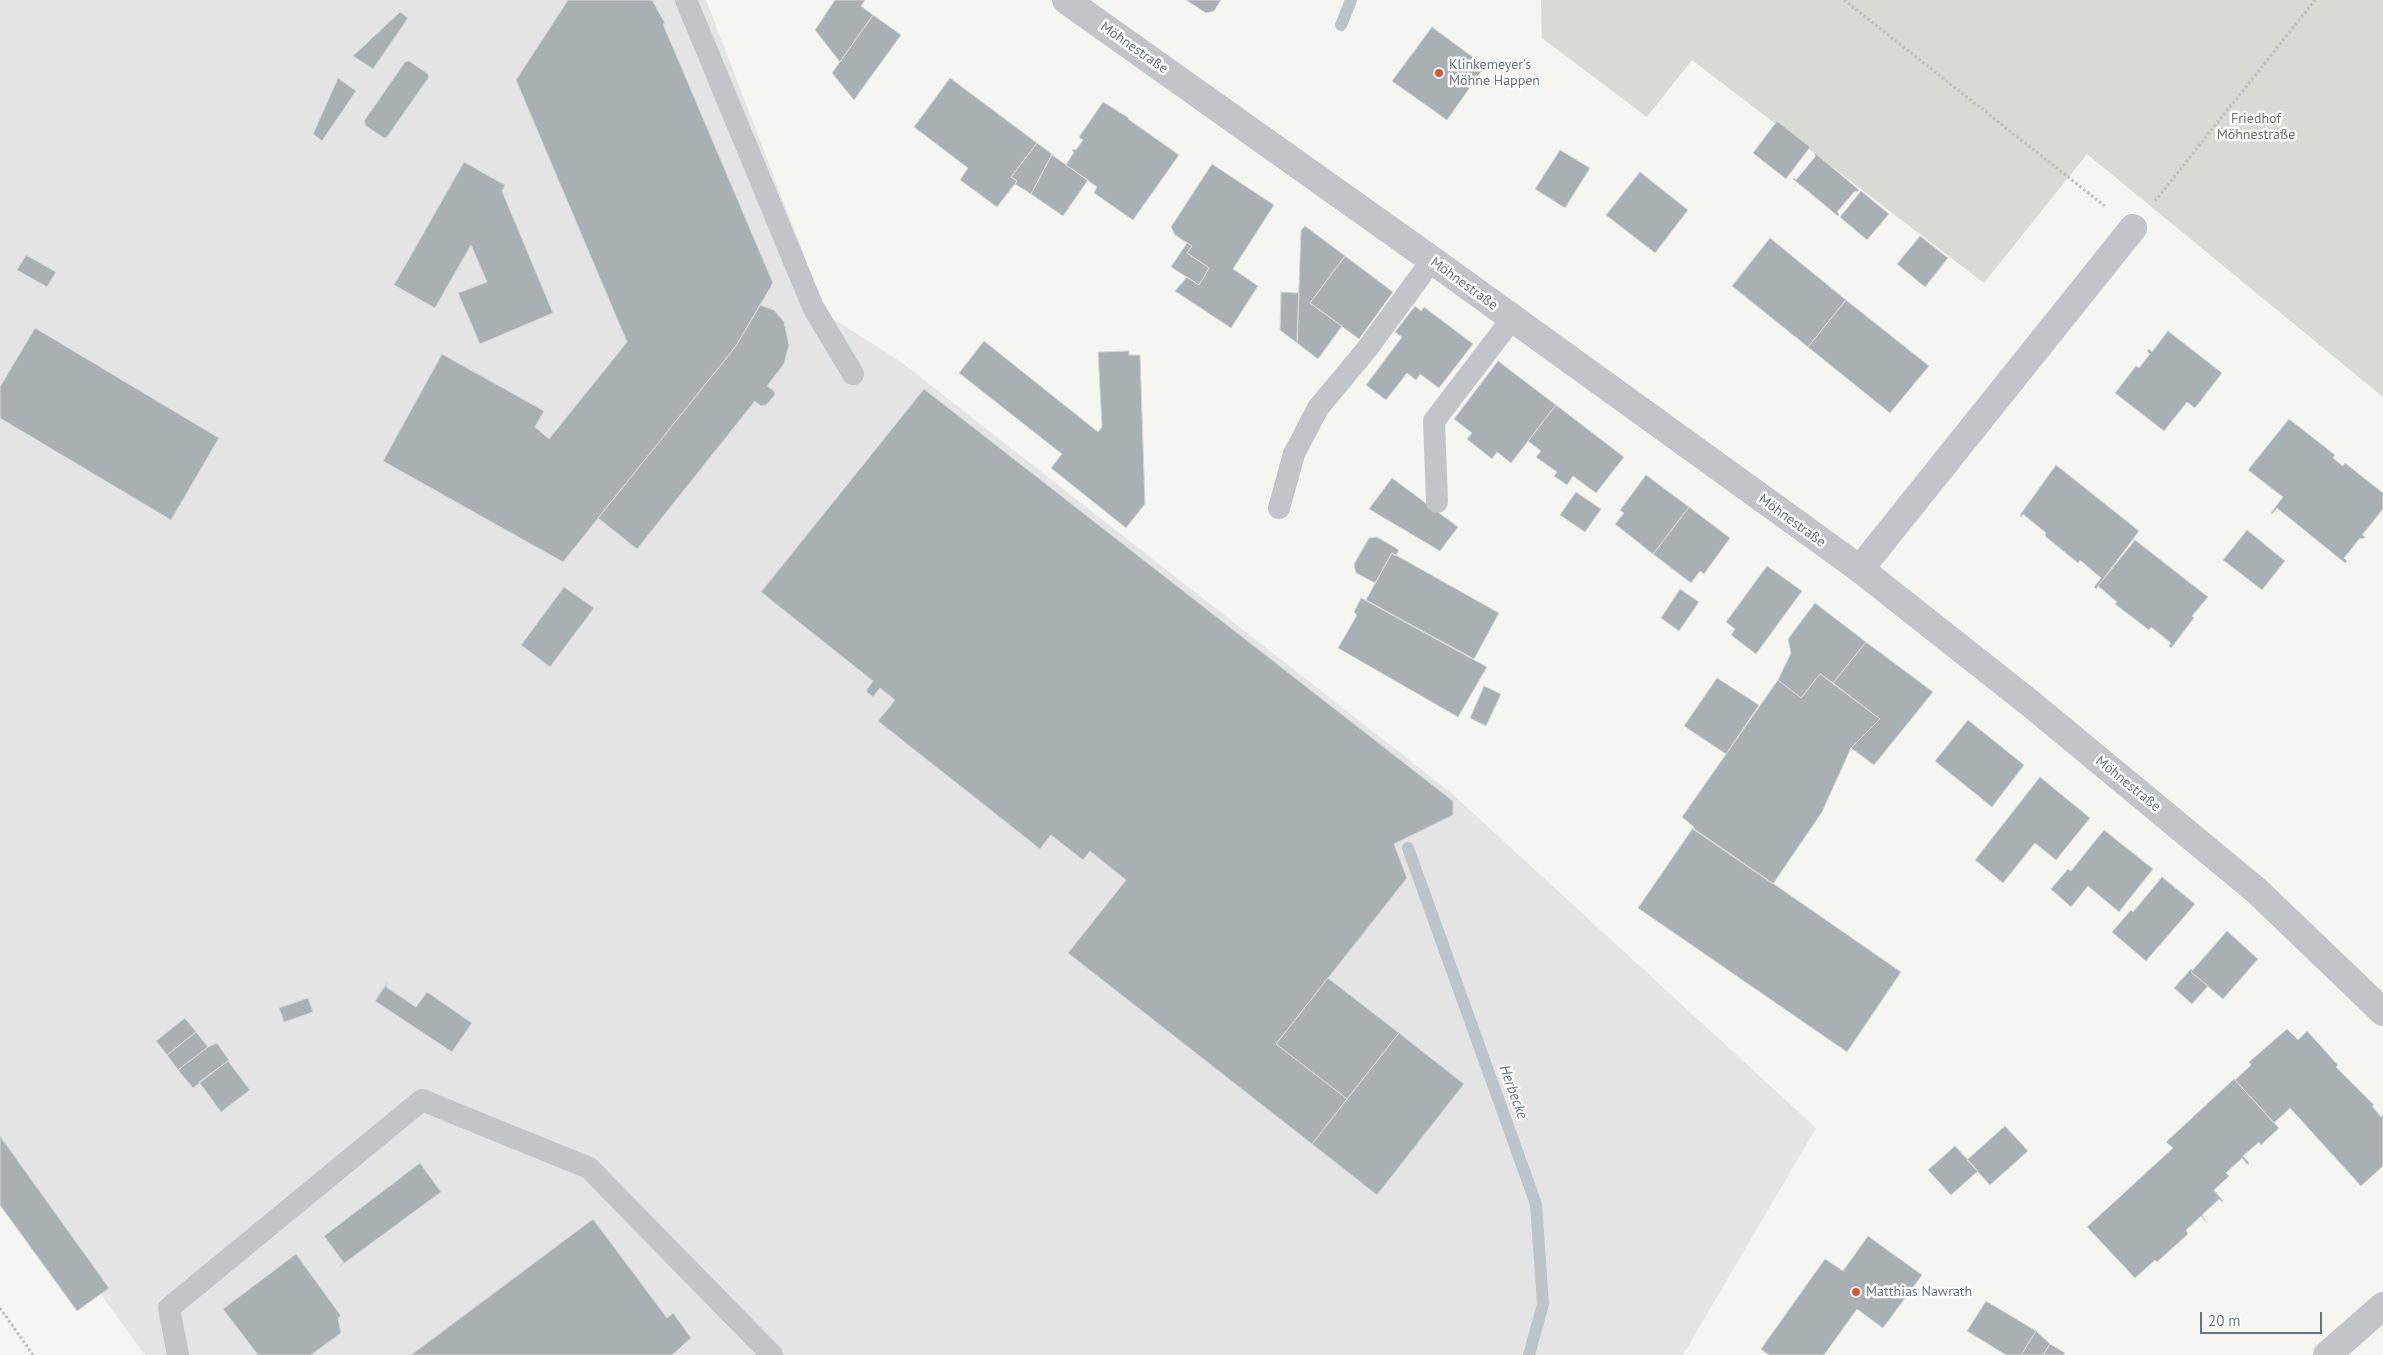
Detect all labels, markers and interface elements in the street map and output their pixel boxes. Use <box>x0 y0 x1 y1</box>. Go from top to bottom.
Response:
street label: Möhnestraße <box>1097 19 1171 77</box>
place label: Klinkemeyer's Möhne Happen <box>1449 57 1540 90</box>
marker: Klinkemeyer's Möhne Happen <box>1433 67 1445 79</box>
park label: Friedhof Möhnestraße <box>2217 111 2295 144</box>
street label: Möhnestraße <box>1427 254 1501 314</box>
street label: Möhnestraße <box>1755 491 1829 551</box>
street label: Möhnestraße <box>2092 753 2164 815</box>
water label: Herbecke <box>1495 1063 1531 1121</box>
place label: Matthias Nawrath <box>1866 1284 1972 1300</box>
marker: Matthias Nawrath <box>1850 1286 1862 1298</box>
scale bar <box>2203 1302 2326 1334</box>
text: 20 m <box>2208 1311 2241 1330</box>

